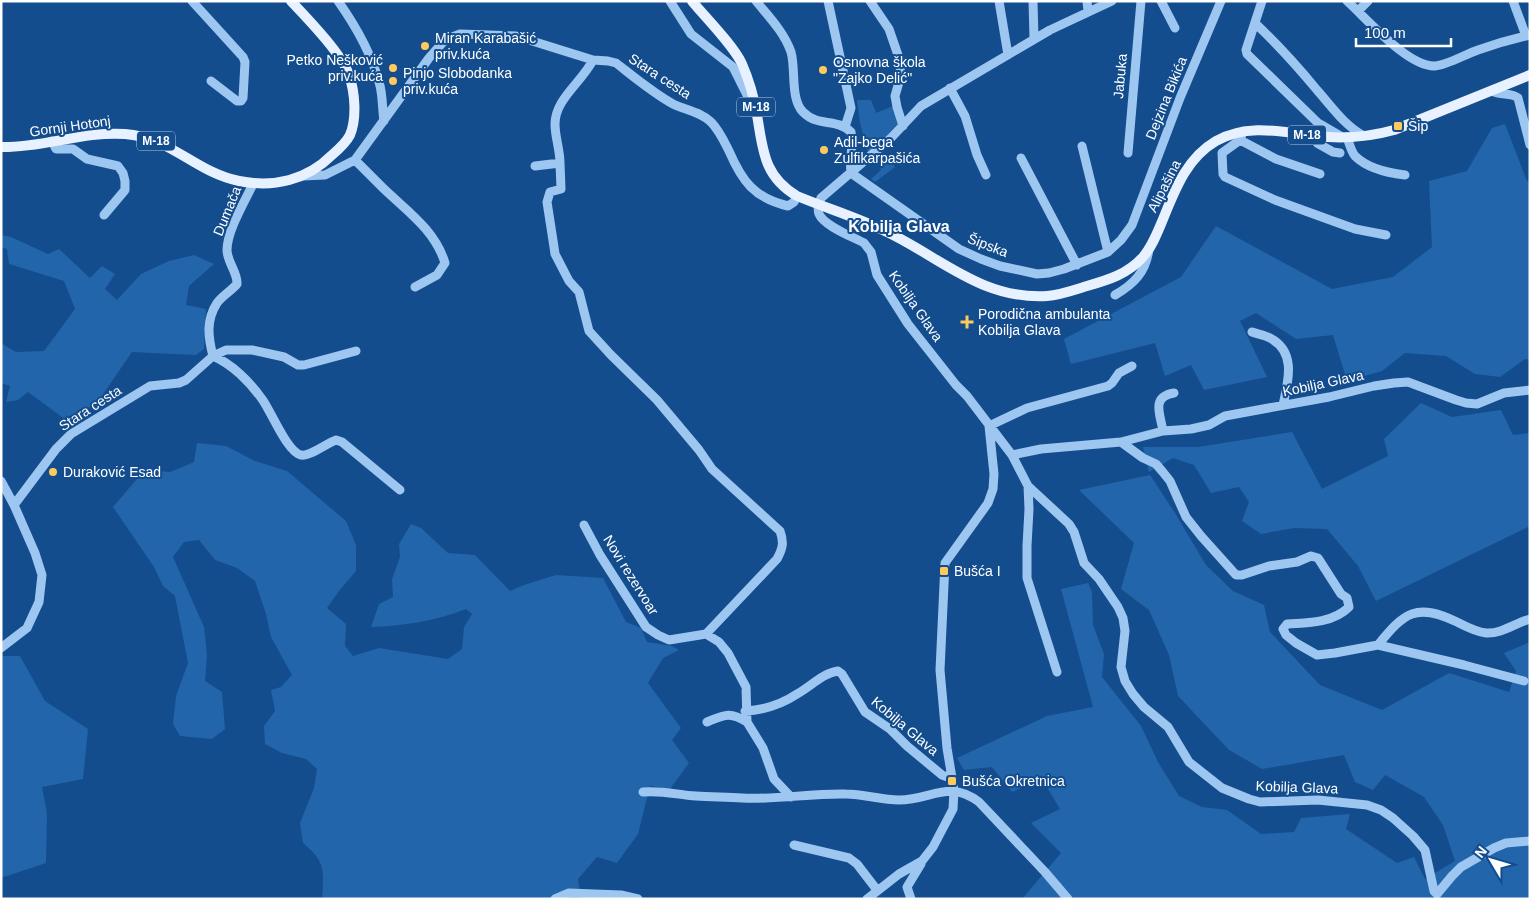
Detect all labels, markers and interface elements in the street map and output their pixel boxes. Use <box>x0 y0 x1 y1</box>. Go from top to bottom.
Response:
scale bar <box>1356 15 1451 47</box>
text: 100 m <box>1364 24 1406 41</box>
place label: Miran Karabašić priv.kuća <box>435 30 536 62</box>
marker: Miran Karabašić priv.kuća <box>419 40 431 52</box>
street label: Stara cesta <box>626 50 694 102</box>
place label: Petko Nešković priv.kuća <box>287 52 383 84</box>
street label: Jabuka <box>1110 53 1130 99</box>
place label: Osnovna škola "Zajko Delić" <box>833 54 926 86</box>
street label: Dejzina Bikića <box>1142 54 1190 142</box>
marker: Petko Nešković priv.kuća <box>387 62 399 74</box>
marker: Osnovna škola "Zajko Delić" <box>817 64 829 76</box>
place label: Pinjo Slobodanka priv.kuća <box>403 65 512 97</box>
marker: Pinjo Slobodanka priv.kuća <box>387 75 399 87</box>
road number: M-18 <box>737 98 775 116</box>
street label: Gornji Hotonj <box>28 112 112 140</box>
place label: Šip <box>1408 118 1428 134</box>
marker: Šip <box>1392 120 1404 132</box>
road number: M-18 <box>1288 126 1326 144</box>
road number: M-18 <box>137 132 175 150</box>
place label: Adil-bega Zulfikarpašića <box>834 134 921 166</box>
marker: Adil-bega Zulfikarpašića <box>818 144 830 156</box>
street label: Alipašina <box>1144 157 1184 215</box>
street label: Dumača <box>210 184 244 238</box>
district label: Kobilja Glava <box>848 218 950 235</box>
street label: Šipska <box>966 230 1011 260</box>
street label: Kobilja Glava <box>886 268 946 345</box>
place label: Porodična ambulanta Kobilja Glava <box>978 306 1111 338</box>
marker: Porodična ambulanta Kobilja Glava <box>960 315 974 329</box>
street label: Kobilja Glava <box>1281 367 1365 399</box>
street label: Stara cesta <box>56 382 124 434</box>
place label: Duraković Esad <box>63 464 161 480</box>
marker: Duraković Esad <box>47 466 59 478</box>
street label: Novi rezervoar <box>600 532 662 618</box>
place label: Bušća I <box>954 563 1001 579</box>
marker: Bušća I <box>938 565 950 577</box>
street label: Kobilja Glava <box>868 693 942 759</box>
place label: Bušća Okretnica <box>962 773 1065 789</box>
marker: Bušća Okretnica <box>946 775 958 787</box>
street label: Kobilja Glava <box>1255 778 1339 796</box>
north arrow <box>1466 835 1516 885</box>
text: N <box>1471 843 1490 861</box>

